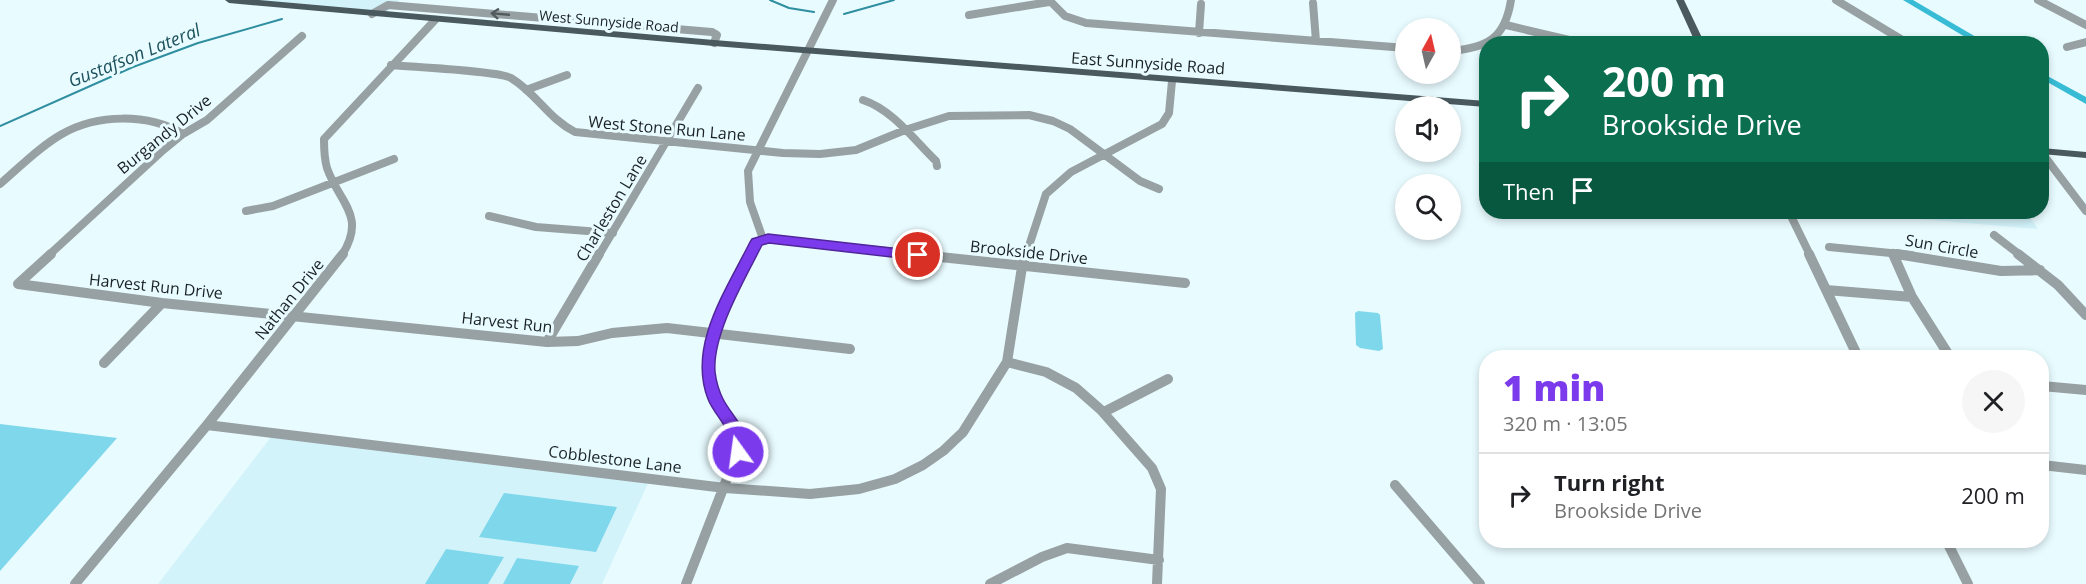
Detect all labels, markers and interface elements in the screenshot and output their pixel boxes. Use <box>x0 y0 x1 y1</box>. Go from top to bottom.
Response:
street label: West Sunnyside Road <box>538 5 680 37</box>
one-way arrow <box>491 8 511 19</box>
water label: Gustafson Lateral <box>64 17 204 92</box>
north arrow <box>1395 18 1461 84</box>
map controls <box>1395 18 1461 240</box>
street label: East Sunnyside Road <box>1070 47 1226 79</box>
text: 200 m <box>1602 52 1726 109</box>
icon: right <box>1503 60 1581 138</box>
street label: Burgandy Drive <box>112 89 216 179</box>
button: sound <box>1395 96 1461 162</box>
text: Brookside Drive <box>1602 106 1802 143</box>
street label: West Stone Run Lane <box>587 110 747 146</box>
street label: Charleston Lane <box>570 150 652 266</box>
button: search <box>1395 174 1461 240</box>
icon: arrive <box>1566 174 1599 207</box>
text: Then <box>1503 176 1554 206</box>
pin <box>892 229 943 280</box>
street label: Sun Circle <box>1904 229 1980 263</box>
street label: Brookside Drive <box>969 235 1089 269</box>
icon: arrive <box>901 238 934 271</box>
street label: Nathan Drive <box>249 254 329 344</box>
street label: Harvest Run Drive <box>88 268 224 304</box>
street label: Harvest Run <box>461 306 553 338</box>
text: 1 min <box>1503 363 1605 412</box>
button: close <box>1962 370 2025 433</box>
text: 320 m · 13:05 <box>1503 410 1628 437</box>
position arrow <box>706 420 770 484</box>
street label: Cobblestone Lane <box>547 440 683 478</box>
text: Turn right <box>1554 467 1665 497</box>
icon: right <box>1503 479 1536 512</box>
text: 200 m <box>1961 480 2025 510</box>
text: Brookside Drive <box>1554 497 1702 524</box>

